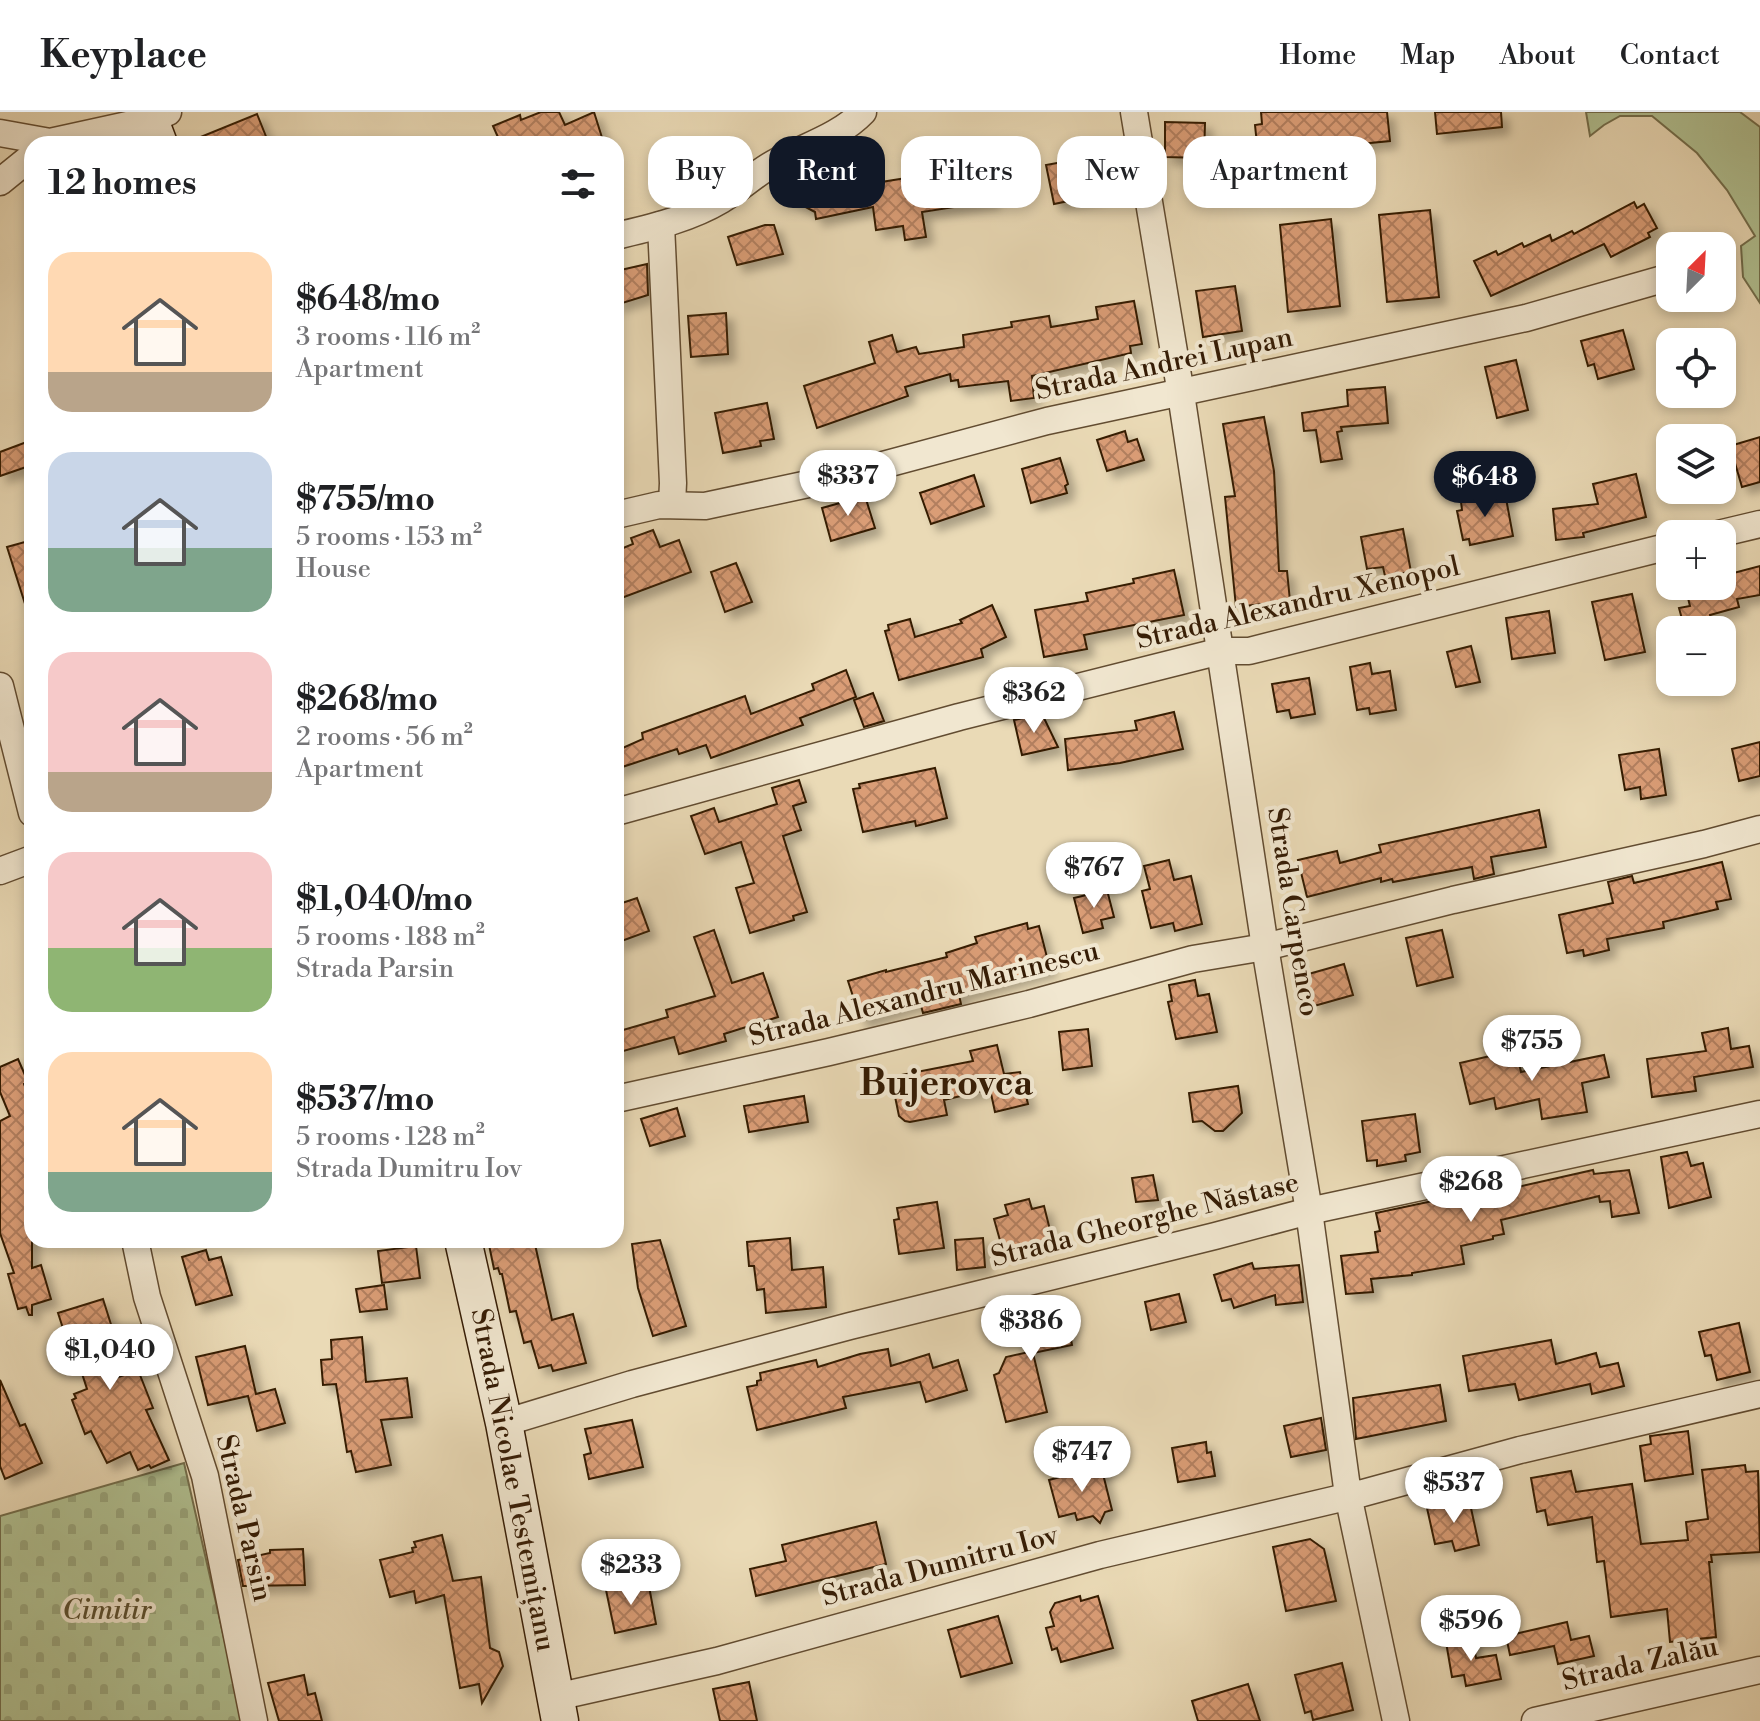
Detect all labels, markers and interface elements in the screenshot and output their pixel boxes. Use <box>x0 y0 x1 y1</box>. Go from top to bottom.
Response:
text: Keyplace <box>40 32 207 79</box>
text: Home <box>1280 38 1356 73</box>
text: Map <box>1400 38 1455 73</box>
text: About <box>1499 38 1576 73</box>
text: Contact <box>1620 38 1720 73</box>
chip: Buy <box>648 136 753 208</box>
chip: Rent <box>769 136 885 208</box>
chip: Filters <box>901 136 1041 208</box>
chip: New <box>1057 136 1167 208</box>
chip: Apartment <box>1183 136 1376 208</box>
icon: filters <box>556 162 600 206</box>
text: 12 homes <box>48 163 197 205</box>
north arrow <box>1656 232 1736 312</box>
map controls <box>1656 232 1736 696</box>
text: $648/mo <box>296 279 440 321</box>
icon: home <box>112 284 208 380</box>
street label: Strada Andrei Lupan <box>1032 320 1296 408</box>
text: 3 rooms · 116 m² <box>296 321 480 353</box>
button: locate <box>1656 328 1736 408</box>
text: Apartment <box>296 353 424 385</box>
button: layers <box>1656 424 1736 504</box>
pin: $337 <box>801 450 895 518</box>
pin: $648 <box>1438 451 1532 519</box>
text: $337 <box>817 460 879 492</box>
text: $648 <box>1452 461 1518 493</box>
text: $755/mo <box>296 479 435 521</box>
icon: home <box>112 484 208 580</box>
button: + <box>1656 520 1736 600</box>
text: 5 rooms · 153 m² <box>296 521 482 553</box>
street label: Strada Alexandru Xenopol <box>1133 549 1463 657</box>
text: House <box>296 553 371 585</box>
button: − <box>1656 616 1736 696</box>
pin: $362 <box>987 667 1081 735</box>
text: $362 <box>1002 677 1066 709</box>
text: $268/mo <box>296 679 438 721</box>
icon: home <box>112 684 208 780</box>
text: 2 rooms · 56 m² <box>296 721 473 753</box>
text: Apartment <box>296 753 424 785</box>
street label: Strada Carpenco <box>1259 805 1327 1019</box>
pin: $767 <box>1047 842 1141 910</box>
text: $767 <box>1064 852 1124 884</box>
text: $1,040/mo <box>296 879 473 921</box>
icon: home <box>112 884 208 980</box>
text: 5 rooms · 188 m² <box>296 921 485 953</box>
street label: Strada Alexandru Marinescu <box>745 934 1103 1054</box>
text: Strada Parsin <box>296 953 454 985</box>
pin: $755 <box>1485 1015 1579 1083</box>
text: $755 <box>1501 1025 1563 1057</box>
district label: Bujerovca <box>859 1062 1033 1107</box>
text: $537/mo <box>296 1079 434 1121</box>
icon: home <box>112 1084 208 1180</box>
text: 5 rooms · 128 m² <box>296 1121 485 1153</box>
text: Strada Dumitru Iov <box>296 1153 522 1185</box>
pin: $268 <box>1424 1156 1518 1224</box>
street label: Strada Gheorghe Năstase <box>987 1165 1303 1275</box>
text: $268 <box>1439 1166 1503 1198</box>
pin: $386 <box>984 1295 1078 1363</box>
text: $386 <box>999 1305 1063 1337</box>
street label: Strada Nicolae Testemițanu <box>463 1306 563 1654</box>
pin: $1,040 <box>45 1324 175 1392</box>
text: $1,040 <box>64 1334 156 1366</box>
pin: $747 <box>1035 1426 1129 1494</box>
street label: Strada Parsin <box>208 1431 280 1605</box>
text: $747 <box>1052 1436 1112 1468</box>
pin: $537 <box>1407 1457 1501 1525</box>
text: $537 <box>1423 1467 1485 1499</box>
street label: Strada Dumitru Iov <box>818 1517 1063 1614</box>
pin: $233 <box>584 1539 678 1607</box>
text: $233 <box>600 1549 663 1581</box>
park label: Cimitir <box>62 1593 153 1628</box>
pin: $596 <box>1424 1595 1518 1663</box>
text: $596 <box>1439 1605 1503 1637</box>
street label: Strada Zalău <box>1559 1629 1721 1699</box>

